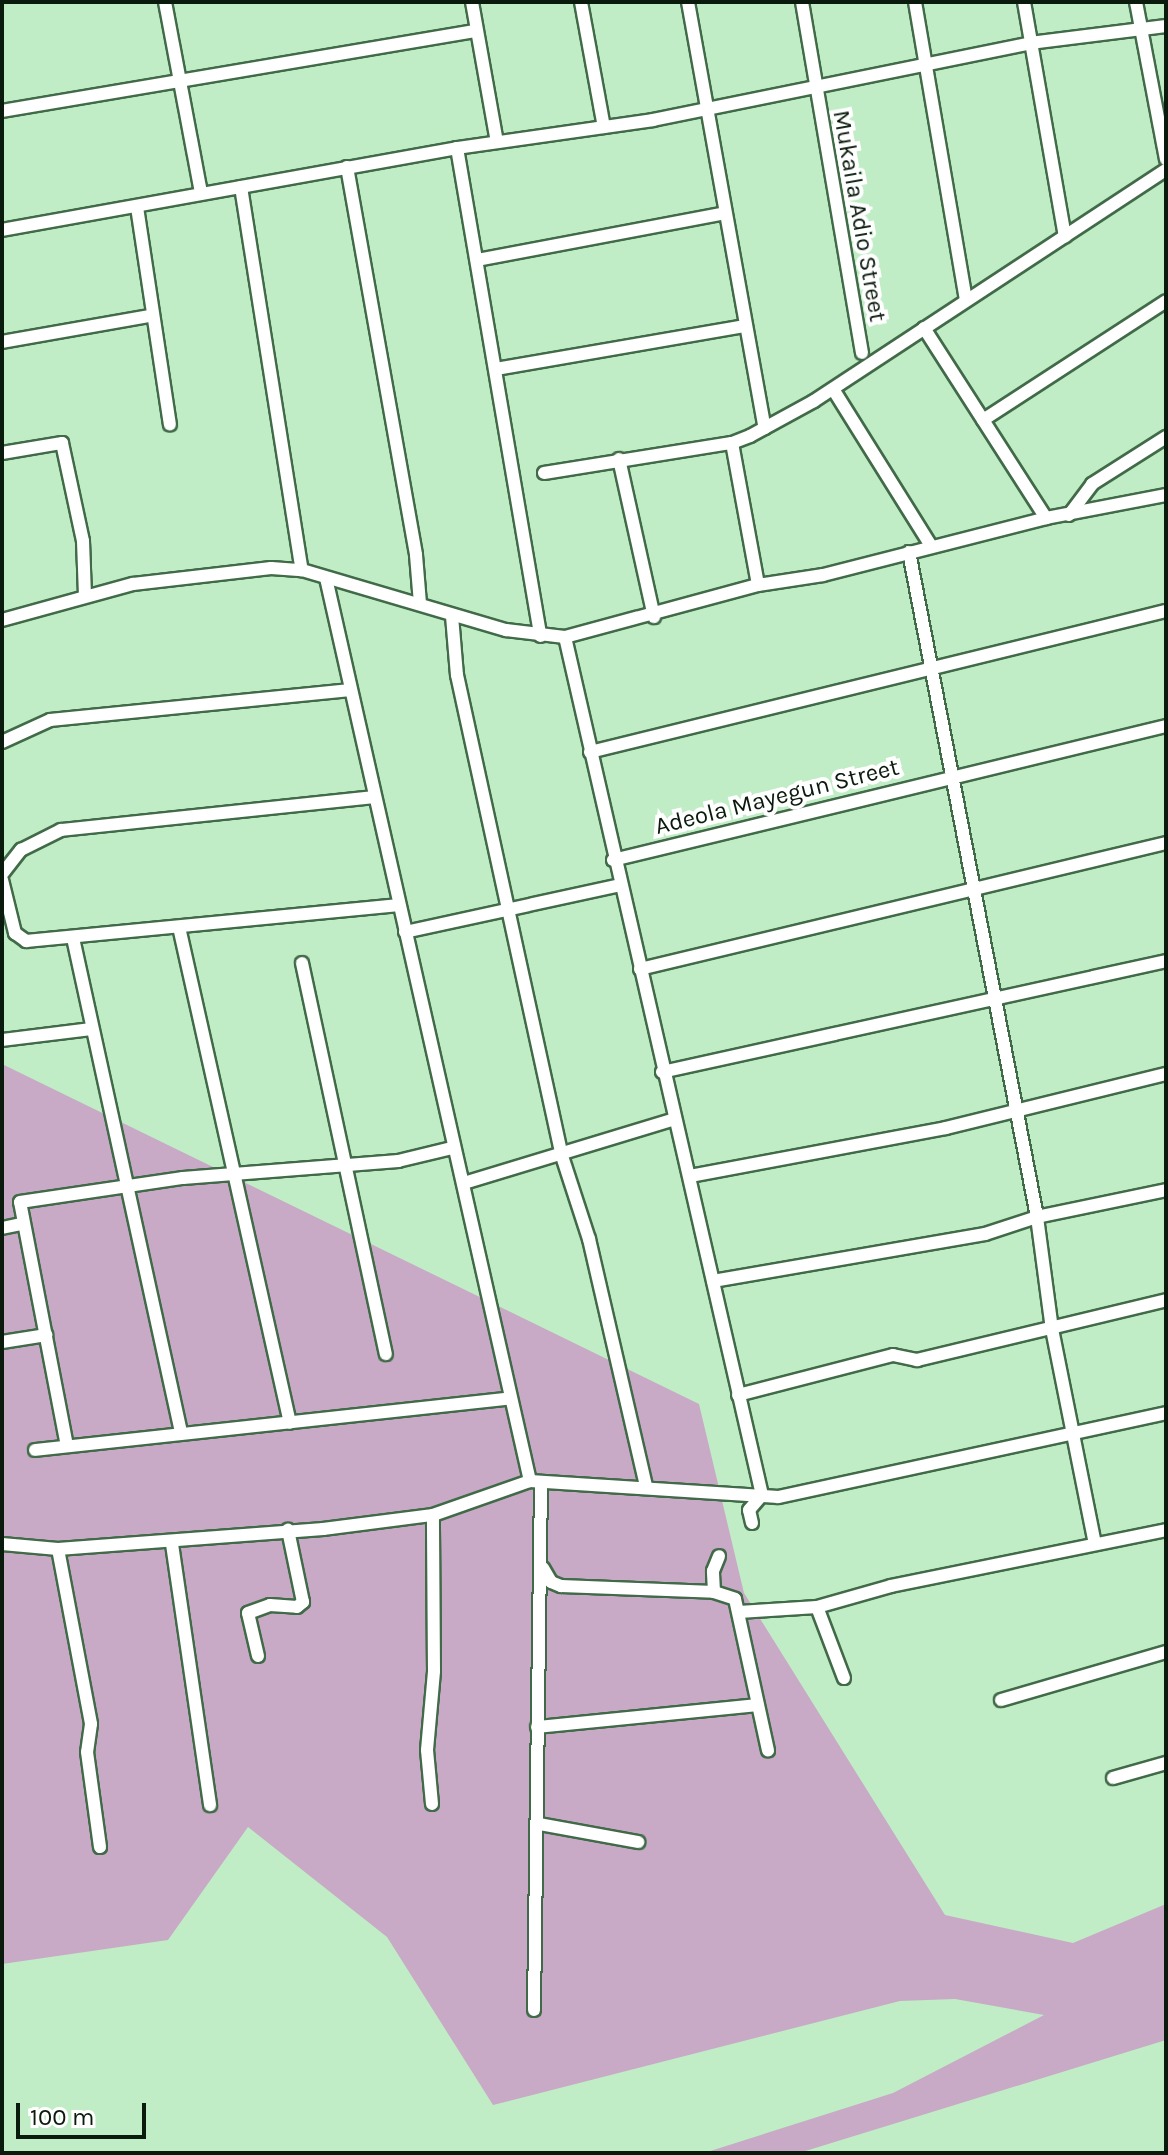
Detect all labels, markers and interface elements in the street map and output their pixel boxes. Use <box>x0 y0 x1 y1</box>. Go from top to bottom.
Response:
street label: Mukaila Adio Street <box>826 108 892 324</box>
street label: Adeola Mayegun Street <box>652 753 902 841</box>
scale bar <box>20 2087 150 2137</box>
text: 100 m <box>30 2103 95 2131</box>

